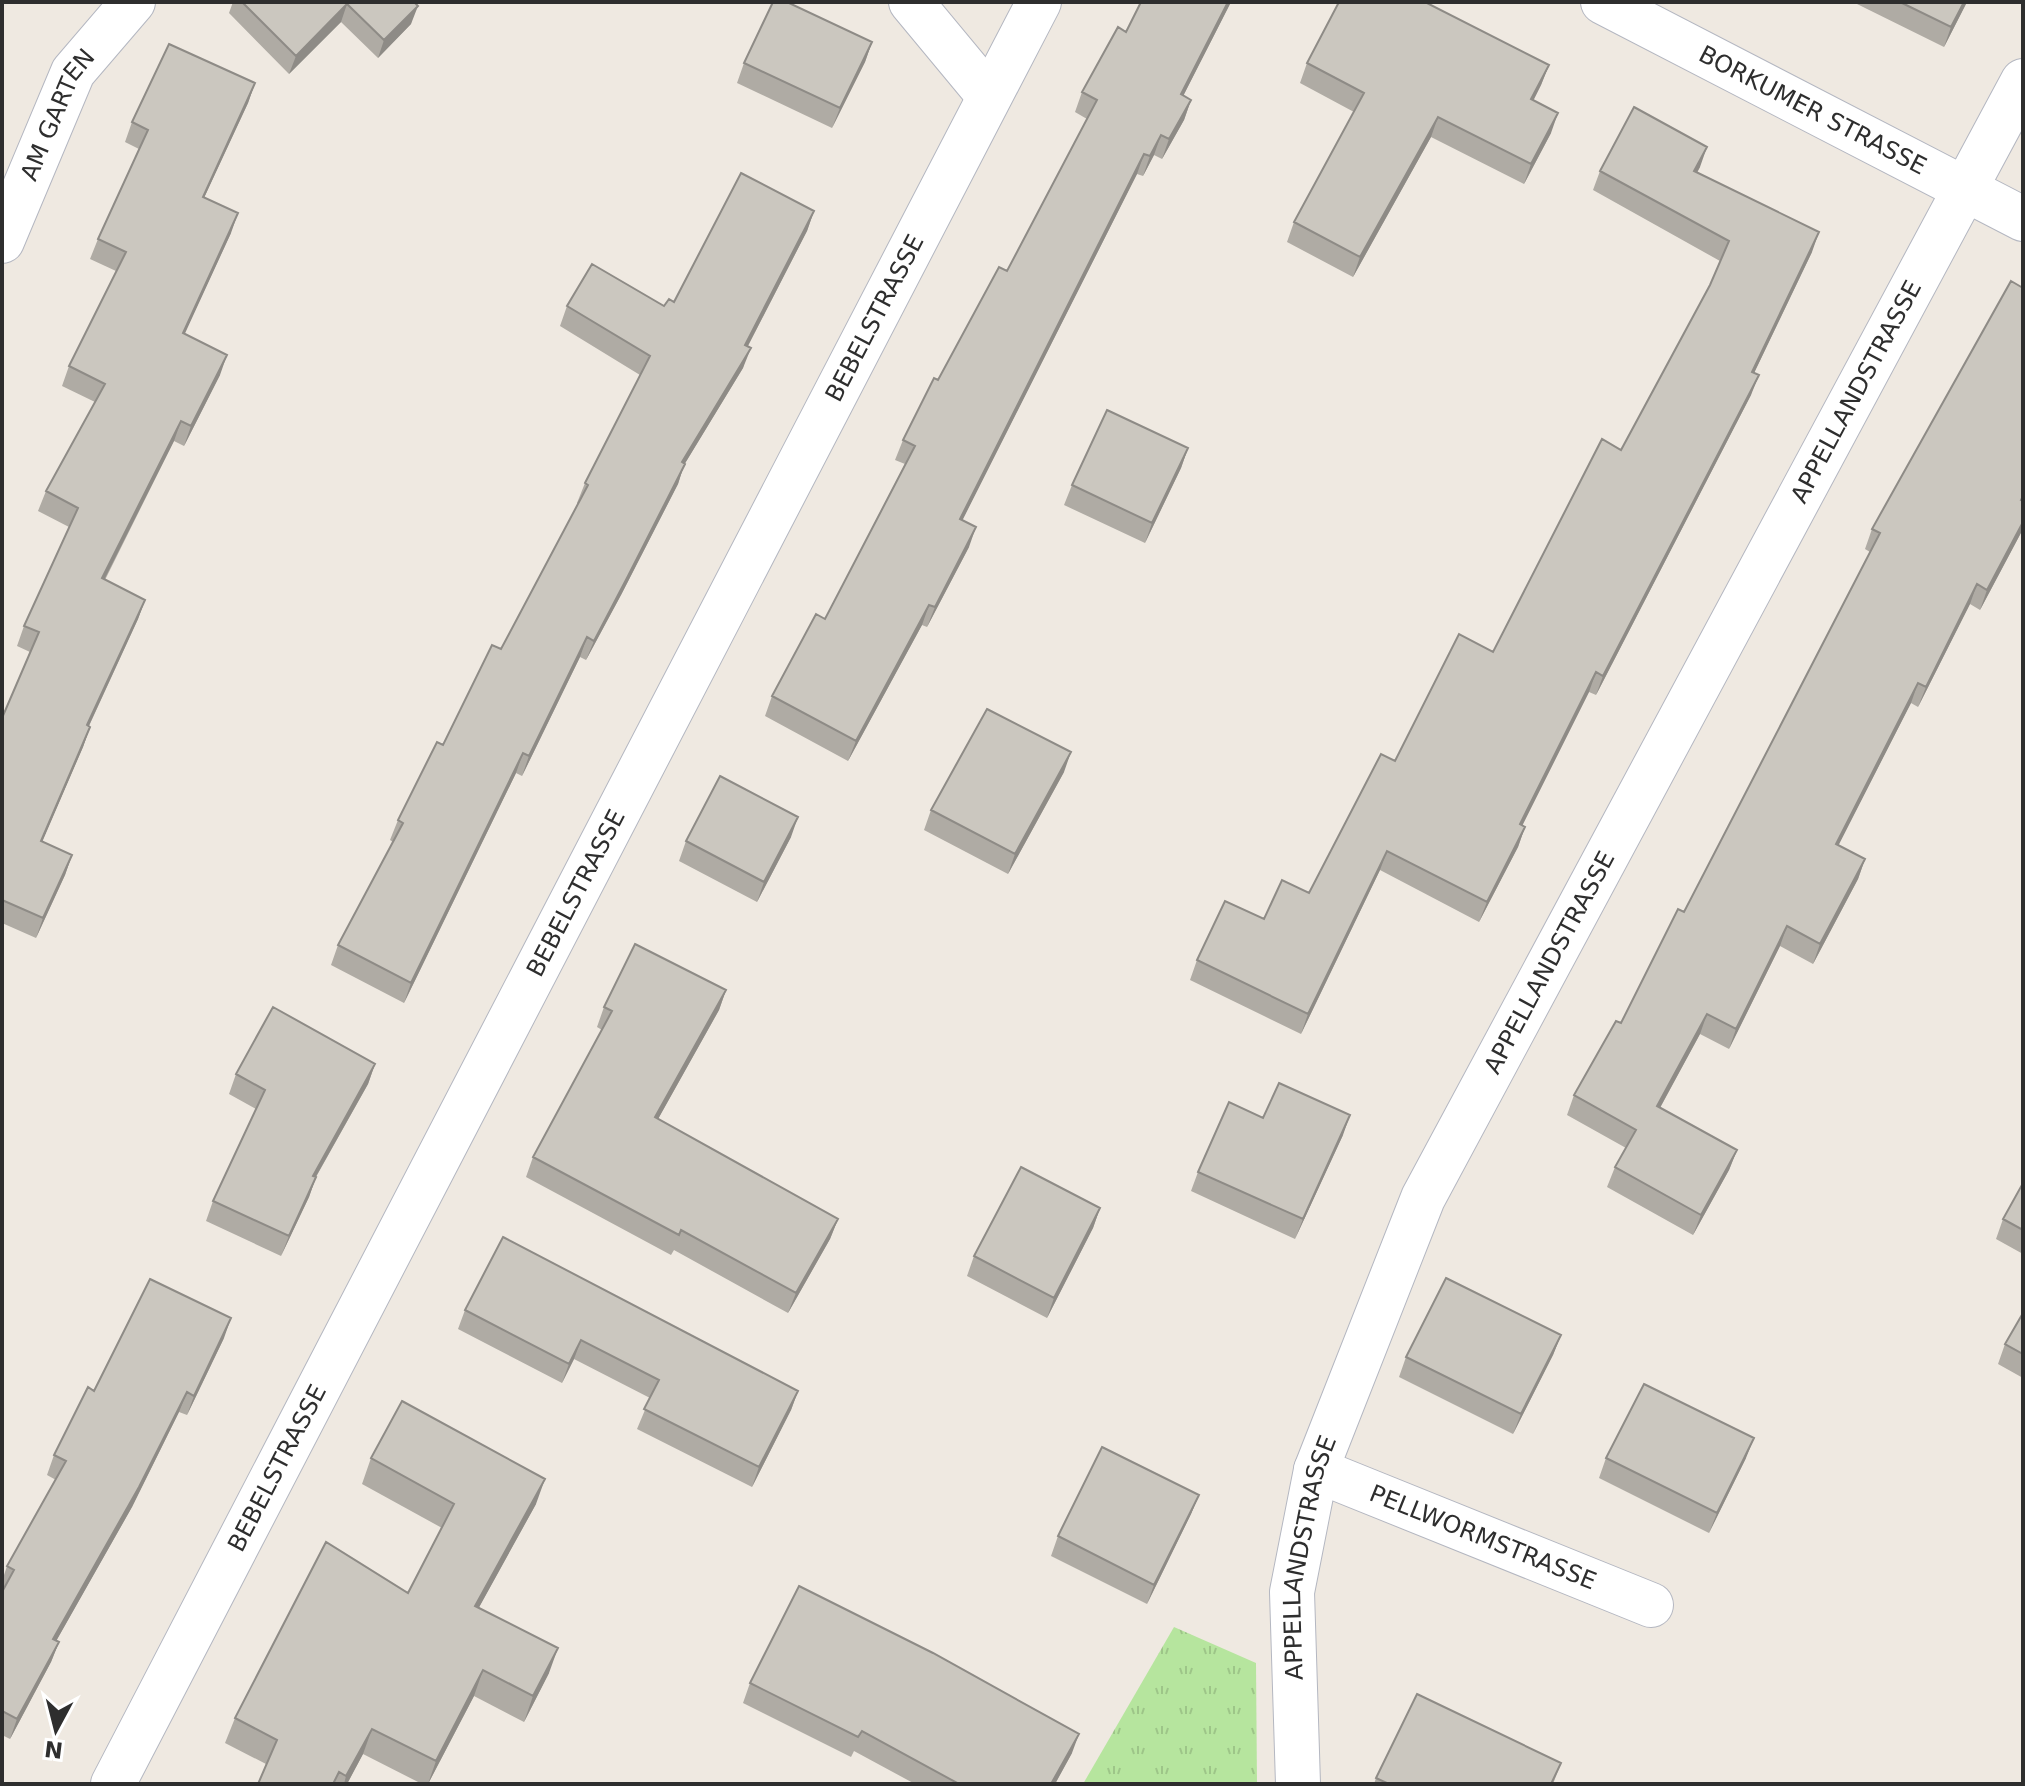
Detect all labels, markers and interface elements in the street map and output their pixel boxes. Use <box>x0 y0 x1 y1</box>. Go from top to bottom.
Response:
street label: BORKUMER STRASSE <box>1694 40 1931 181</box>
street label: AM GARTEN <box>15 43 101 185</box>
street label: BEBELSTRASSE <box>820 230 930 406</box>
street label: APPELLANDSTRASSE <box>1785 276 1927 508</box>
street label: BEBELSTRASSE <box>521 805 631 981</box>
street label: APPELLANDSTRASSE <box>1478 847 1621 1079</box>
street label: BEBELSTRASSE <box>222 1380 332 1556</box>
street label: APPELLANDSTRASSE <box>1278 1432 1342 1681</box>
street label: PELLWORMSTRASSE <box>1366 1479 1600 1595</box>
north arrow <box>16 1690 96 1770</box>
text: N <box>43 1736 64 1763</box>

